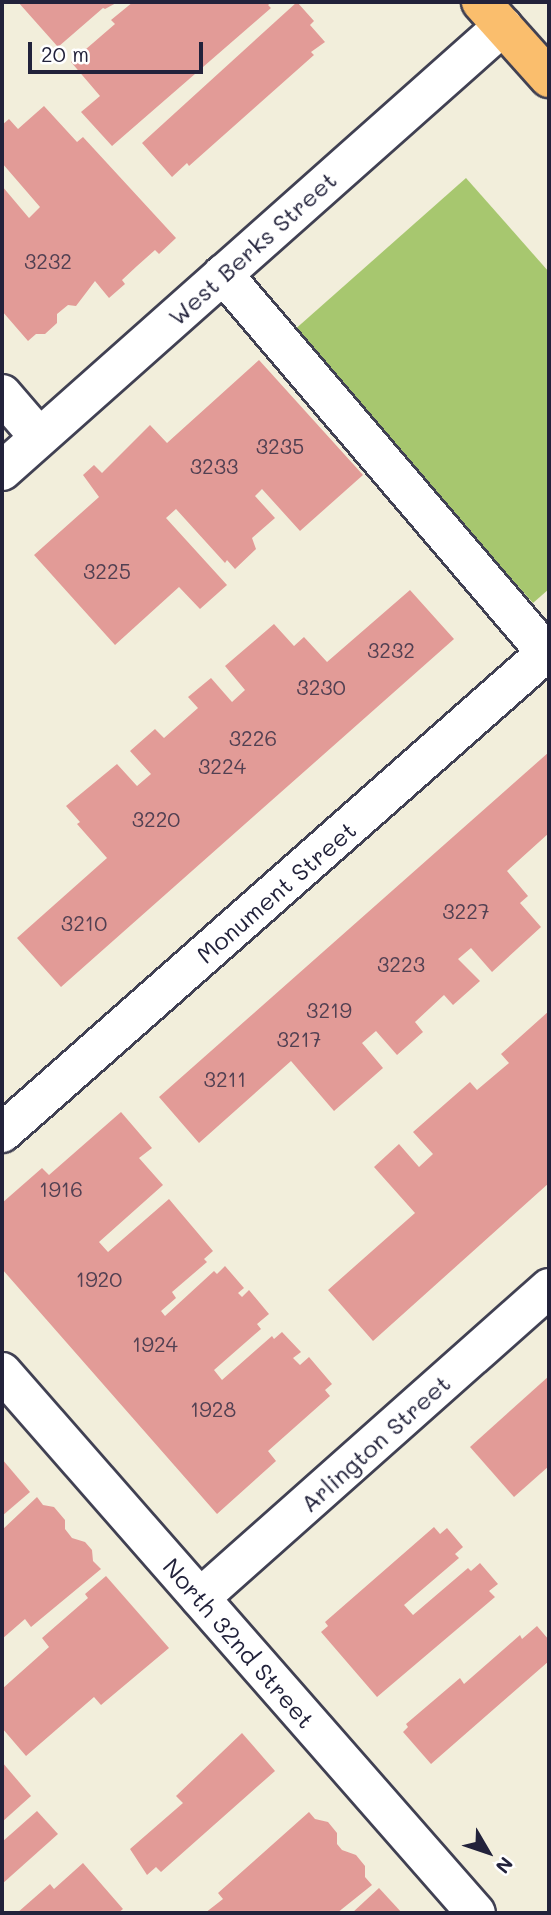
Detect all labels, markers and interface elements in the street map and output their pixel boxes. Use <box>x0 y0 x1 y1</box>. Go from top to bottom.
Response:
scale bar <box>32 28 206 72</box>
text: 20 m <box>41 40 89 67</box>
street label: West Berks Street <box>162 165 342 331</box>
house number: 3232 <box>24 248 72 274</box>
house number: 3235 <box>256 433 304 459</box>
house number: 3233 <box>190 453 238 479</box>
house number: 3225 <box>83 558 131 584</box>
house number: 3232 <box>367 637 415 663</box>
house number: 3230 <box>296 674 346 700</box>
house number: 3226 <box>229 725 277 751</box>
house number: 3224 <box>198 753 246 779</box>
house number: 3220 <box>132 806 180 832</box>
street label: Monument Street <box>190 815 362 969</box>
house number: 3227 <box>442 898 490 924</box>
house number: 3210 <box>61 910 107 936</box>
house number: 3223 <box>377 951 425 977</box>
house number: 3219 <box>306 997 352 1023</box>
house number: 3217 <box>276 1026 322 1052</box>
house number: 3211 <box>204 1066 246 1092</box>
house number: 1916 <box>39 1176 83 1202</box>
house number: 1920 <box>76 1266 122 1292</box>
house number: 1924 <box>132 1331 178 1357</box>
street label: Arlington Street <box>294 1368 456 1518</box>
house number: 1928 <box>190 1396 236 1422</box>
street label: North 32nd Street <box>157 1552 321 1734</box>
north arrow <box>453 1817 523 1887</box>
text: N <box>490 1852 519 1879</box>

